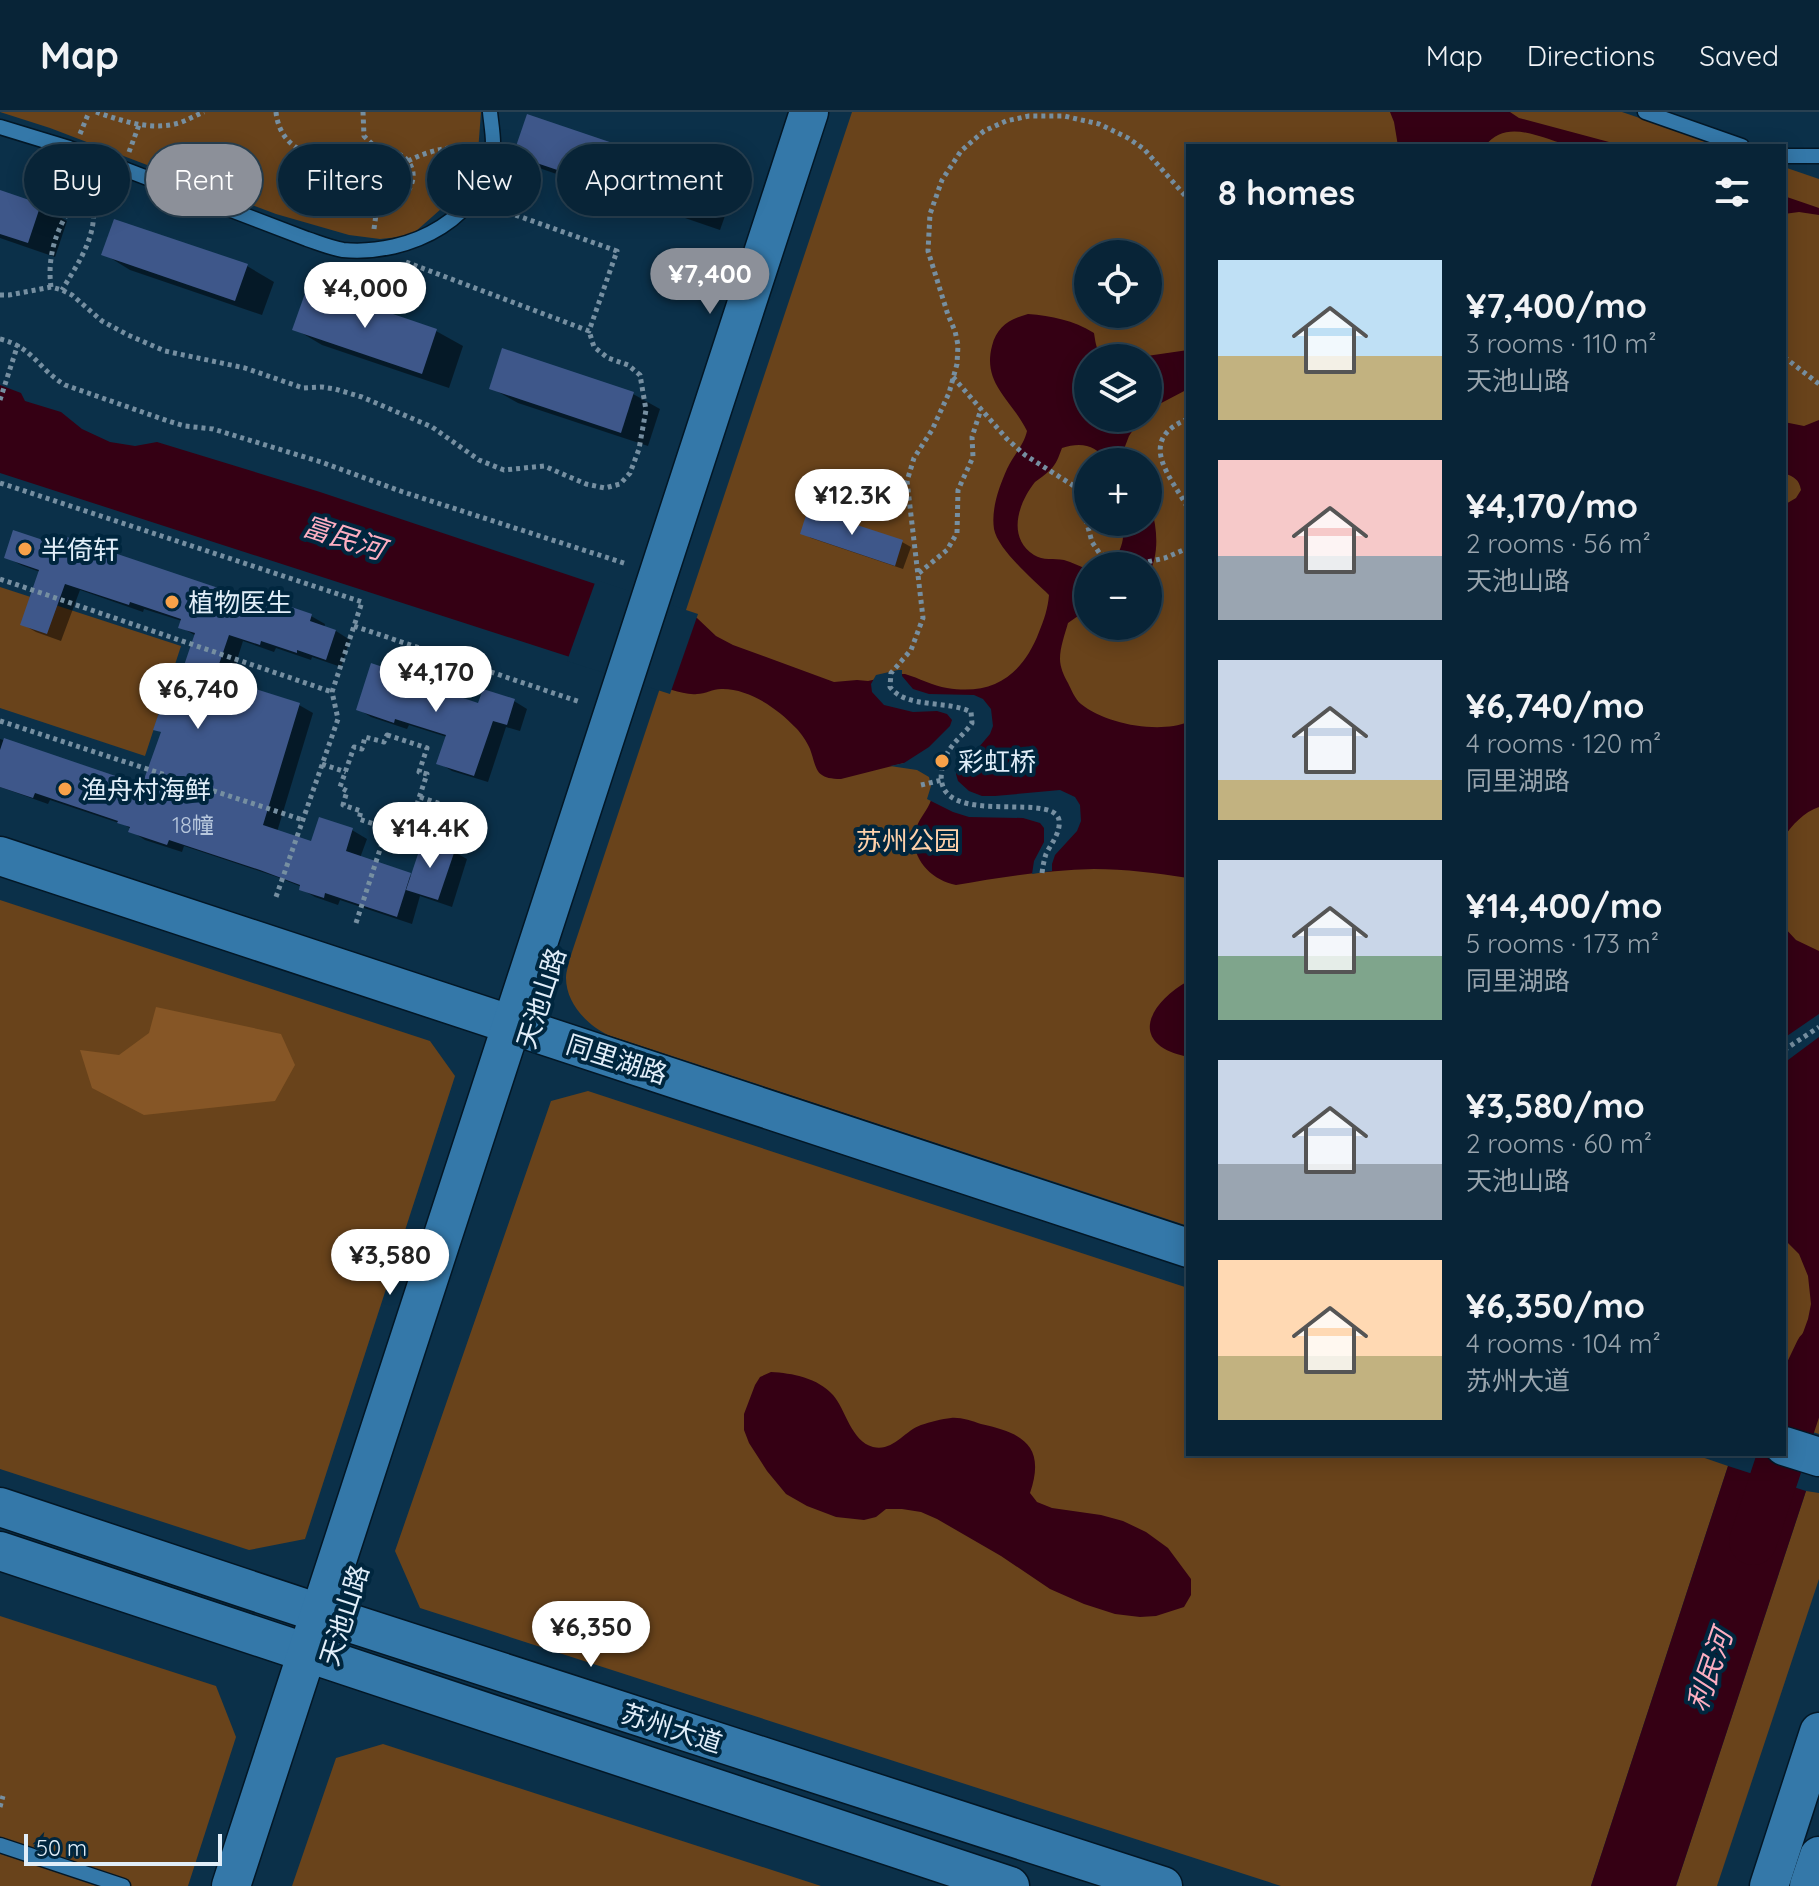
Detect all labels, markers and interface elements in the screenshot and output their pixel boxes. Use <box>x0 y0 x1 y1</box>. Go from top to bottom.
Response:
text: Map <box>40 31 119 79</box>
text: Map <box>1426 38 1483 73</box>
text: Directions <box>1527 38 1655 73</box>
text: Saved <box>1699 38 1779 73</box>
chip: Buy <box>24 144 130 216</box>
chip: Rent <box>146 144 262 216</box>
chip: Filters <box>278 144 411 216</box>
chip: New <box>427 144 541 216</box>
chip: Apartment <box>557 144 752 216</box>
icon: filters <box>1710 170 1754 214</box>
text: 8 homes <box>1218 171 1355 214</box>
map controls <box>1074 240 1162 640</box>
button: locate <box>1074 240 1162 328</box>
pin: ¥7,400 <box>645 248 775 316</box>
text: ¥7,400 <box>668 257 752 290</box>
pin: ¥4,000 <box>300 262 430 330</box>
text: ¥4,000 <box>322 271 408 304</box>
text: ¥7,400/mo <box>1466 284 1647 327</box>
icon: home <box>1282 292 1378 388</box>
text: 3 rooms · 110 m² <box>1466 327 1657 360</box>
button: layers <box>1074 344 1162 432</box>
text: 天池山路 <box>1466 364 1570 397</box>
button: + <box>1074 448 1162 536</box>
pin: ¥12.3K <box>787 469 917 537</box>
text: ¥12.3K <box>813 478 891 511</box>
text: ¥4,170/mo <box>1466 484 1638 527</box>
icon: home <box>1282 492 1378 588</box>
water label: 富民河 <box>299 507 394 568</box>
text: 2 rooms · 56 m² <box>1466 527 1651 560</box>
place label: 半倚轩 <box>41 533 119 566</box>
marker: 半倚轩 <box>16 540 34 558</box>
button: − <box>1074 552 1162 640</box>
text: 天池山路 <box>1466 564 1570 597</box>
place label: 植物医生 <box>188 586 292 619</box>
marker: 植物医生 <box>163 593 181 611</box>
pin: ¥4,170 <box>371 646 501 714</box>
text: ¥4,170 <box>398 655 474 688</box>
pin: ¥6,740 <box>133 663 263 731</box>
text: ¥6,740 <box>157 672 239 705</box>
text: ¥6,740/mo <box>1466 684 1644 727</box>
icon: home <box>1282 692 1378 788</box>
text: 4 rooms · 120 m² <box>1466 727 1661 760</box>
place label: 彩虹桥 <box>958 745 1036 778</box>
marker: 彩虹桥 <box>933 752 951 770</box>
text: 同里湖路 <box>1466 764 1570 797</box>
place label: 渔舟村海鲜 <box>81 773 211 806</box>
marker: 渔舟村海鲜 <box>56 780 74 798</box>
pin: ¥14.4K <box>365 802 495 870</box>
house number: 18幢 <box>172 811 214 839</box>
text: ¥14.4K <box>391 811 469 844</box>
park label: 苏州公园 <box>856 824 960 857</box>
text: ¥14,400/mo <box>1466 884 1662 927</box>
icon: home <box>1282 892 1378 988</box>
text: 5 rooms · 173 m² <box>1466 927 1659 960</box>
street label: 天池山路 <box>509 943 573 1053</box>
text: 同里湖路 <box>1466 964 1570 997</box>
street label: 同里湖路 <box>562 1027 672 1091</box>
text: ¥3,580/mo <box>1466 1084 1645 1127</box>
icon: home <box>1282 1092 1378 1188</box>
text: 2 rooms · 60 m² <box>1466 1127 1652 1160</box>
text: 天池山路 <box>1466 1164 1570 1197</box>
pin: ¥3,580 <box>325 1229 455 1297</box>
text: ¥3,580 <box>349 1238 431 1271</box>
text: ¥6,350/mo <box>1466 1284 1645 1327</box>
icon: home <box>1282 1292 1378 1388</box>
text: 4 rooms · 104 m² <box>1466 1327 1661 1360</box>
text: 苏州大道 <box>1466 1364 1570 1397</box>
street label: 天池山路 <box>312 1560 376 1670</box>
pin: ¥6,350 <box>526 1601 656 1669</box>
text: ¥6,350 <box>550 1610 632 1643</box>
water label: 利民河 <box>1679 1620 1741 1715</box>
street label: 苏州大道 <box>617 1696 727 1760</box>
scale bar <box>24 1830 222 1866</box>
text: 50 m <box>36 1834 87 1862</box>

